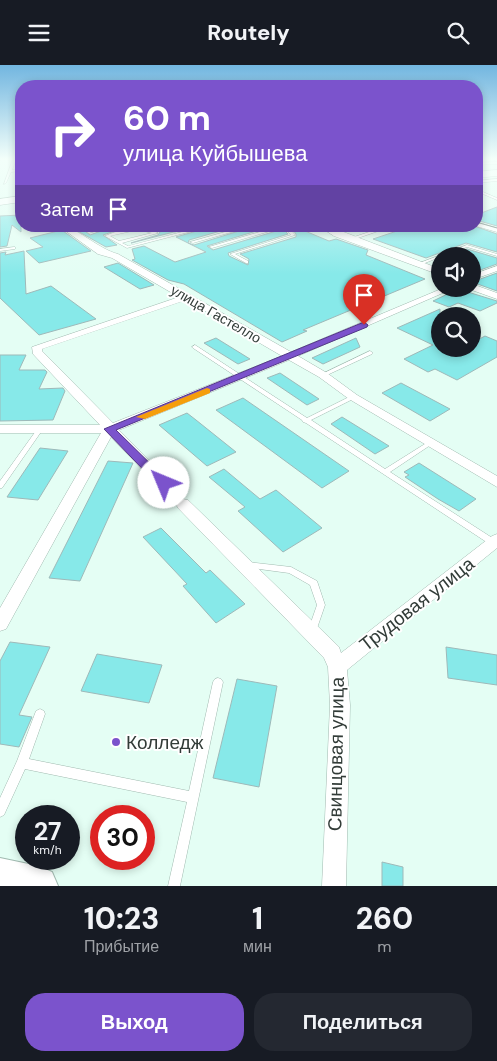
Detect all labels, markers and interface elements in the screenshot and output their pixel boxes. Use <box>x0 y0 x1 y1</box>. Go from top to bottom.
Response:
text: Routely <box>207 18 290 47</box>
icon: menu <box>25 19 53 47</box>
icon: search <box>444 19 472 47</box>
text: 60 m <box>123 95 211 141</box>
icon: right <box>40 100 105 165</box>
text: улица Куйбышева <box>123 139 307 168</box>
icon: arrive <box>104 195 132 223</box>
text: Затем <box>40 197 94 222</box>
map controls <box>431 247 481 357</box>
button: sound <box>431 247 481 297</box>
pin <box>343 274 385 325</box>
street label: улица Гастелло <box>167 281 265 347</box>
icon: arrive <box>350 281 378 309</box>
button: search <box>431 307 481 357</box>
position arrow <box>137 456 189 508</box>
street label: Трудовая улица <box>354 551 480 657</box>
street label: Свинцовая улица <box>322 676 350 831</box>
place label: Колледж <box>126 730 204 755</box>
marker: Колледж <box>110 736 122 748</box>
speed limit sign: 30 <box>90 805 155 870</box>
text: 27 <box>34 815 61 848</box>
text: km/h <box>33 842 62 858</box>
text: 10:23 <box>84 899 159 938</box>
text: 1 <box>252 899 263 938</box>
text: 260 <box>356 899 413 938</box>
text: Прибытие <box>84 936 159 957</box>
text: мин <box>243 936 272 957</box>
text: m <box>377 936 392 957</box>
button: Выход <box>25 993 244 1051</box>
button: Поделиться <box>254 993 472 1051</box>

